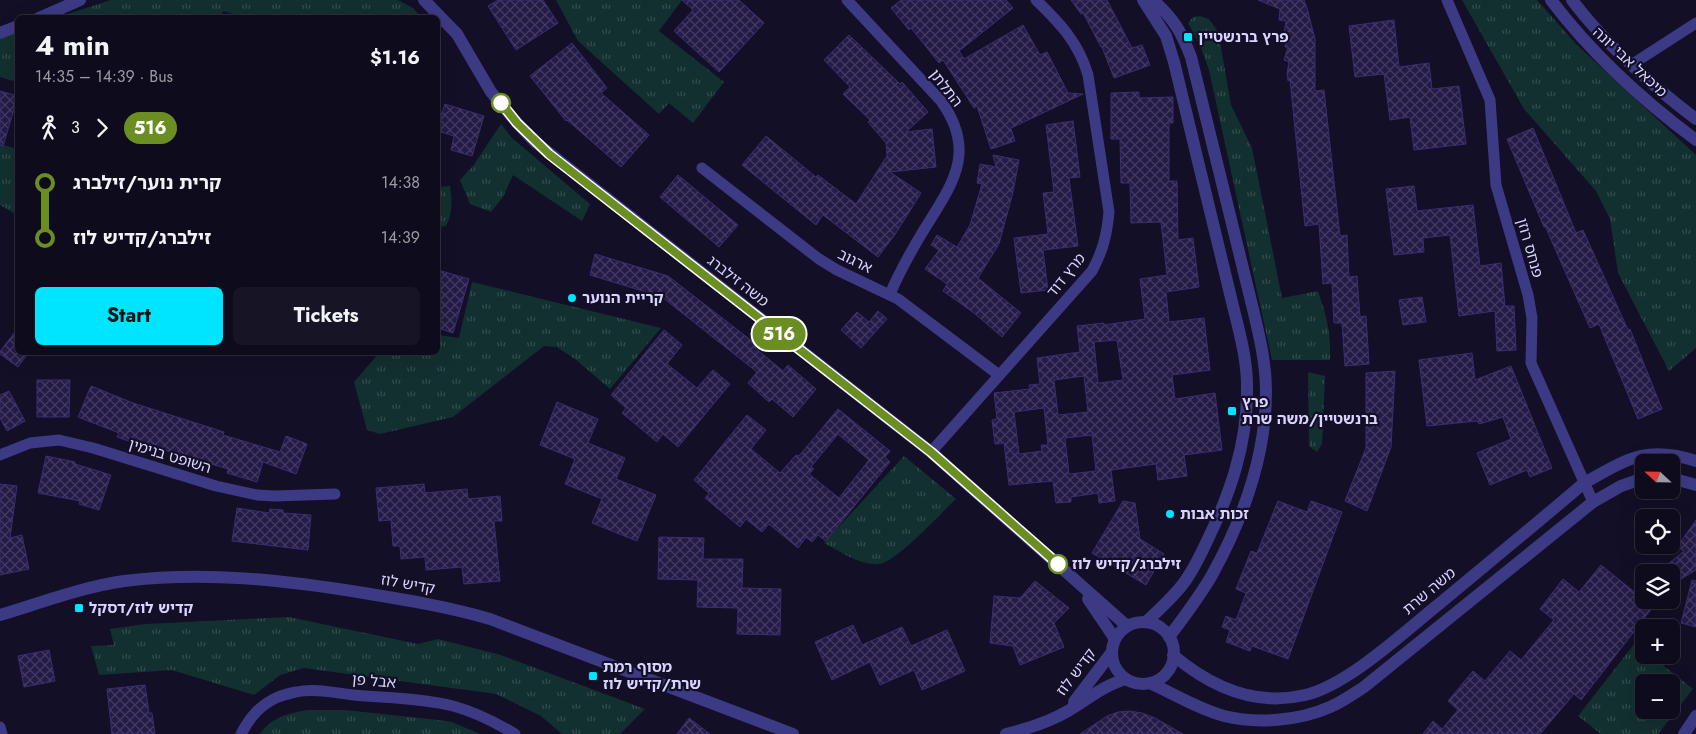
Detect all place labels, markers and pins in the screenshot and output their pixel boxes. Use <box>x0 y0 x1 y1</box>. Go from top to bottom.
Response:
place label: פרץ ברנשטיין <box>1198 26 1289 48</box>
marker: פרץ ברנשטיין <box>1182 31 1194 43</box>
unlabelled marker <box>491 93 511 113</box>
place label: קריית הנוער <box>582 287 664 309</box>
marker: קריית הנוער <box>566 292 578 304</box>
place label: פרץ ברנשטיין/משה שרת <box>1242 391 1378 430</box>
marker: פרץ ברנשטיין/משה שרת <box>1226 405 1238 417</box>
place label: זכות אבות <box>1180 503 1249 525</box>
marker: זכות אבות <box>1164 508 1176 520</box>
place label: זילברג/קדיש לוז <box>1072 553 1182 575</box>
marker: זילברג/קדיש לוז <box>1048 554 1068 574</box>
place label: קדיש לוז/דסקל <box>89 597 193 619</box>
marker: קדיש לוז/דסקל <box>73 602 85 614</box>
place label: מסוף רמת שרת/קדיש לוז <box>603 656 701 695</box>
marker: מסוף רמת שרת/קדיש לוז <box>587 670 599 682</box>

